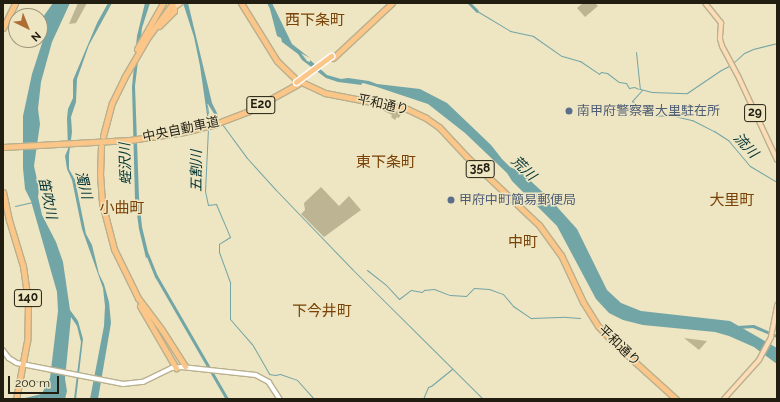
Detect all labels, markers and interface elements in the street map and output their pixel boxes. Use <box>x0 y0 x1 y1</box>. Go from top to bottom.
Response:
north arrow <box>8 8 48 48</box>
district label: 西下条町 <box>285 12 345 30</box>
text: N <box>28 29 43 44</box>
street label: 平和通り <box>356 92 410 118</box>
road number: E20 <box>246 95 276 115</box>
place label: 南甲府警察署大里駐在所 <box>577 103 720 119</box>
road number: 29 <box>744 103 766 123</box>
marker: 南甲府警察署大里駐在所 <box>564 106 574 116</box>
street label: 中央自動車道 <box>141 114 221 146</box>
water label: 流川 <box>730 129 762 161</box>
water label: 蛭沢川 <box>116 143 134 185</box>
water label: 五割川 <box>188 150 204 192</box>
water label: 荒川 <box>508 152 540 184</box>
district label: 東下条町 <box>356 154 416 172</box>
road number: 358 <box>465 159 495 179</box>
water label: 濁川 <box>72 169 96 201</box>
water label: 笛吹川 <box>35 176 61 220</box>
place label: 甲府中町簡易郵便局 <box>459 192 576 208</box>
district label: 大里町 <box>710 192 754 210</box>
marker: 甲府中町簡易郵便局 <box>446 195 456 205</box>
district label: 小曲町 <box>100 200 144 218</box>
district label: 中町 <box>508 234 538 252</box>
road number: 140 <box>13 288 43 308</box>
district label: 下今井町 <box>292 303 352 321</box>
street label: 平和通り <box>595 322 643 370</box>
scale bar <box>10 368 61 394</box>
text: 200 m <box>15 376 50 390</box>

